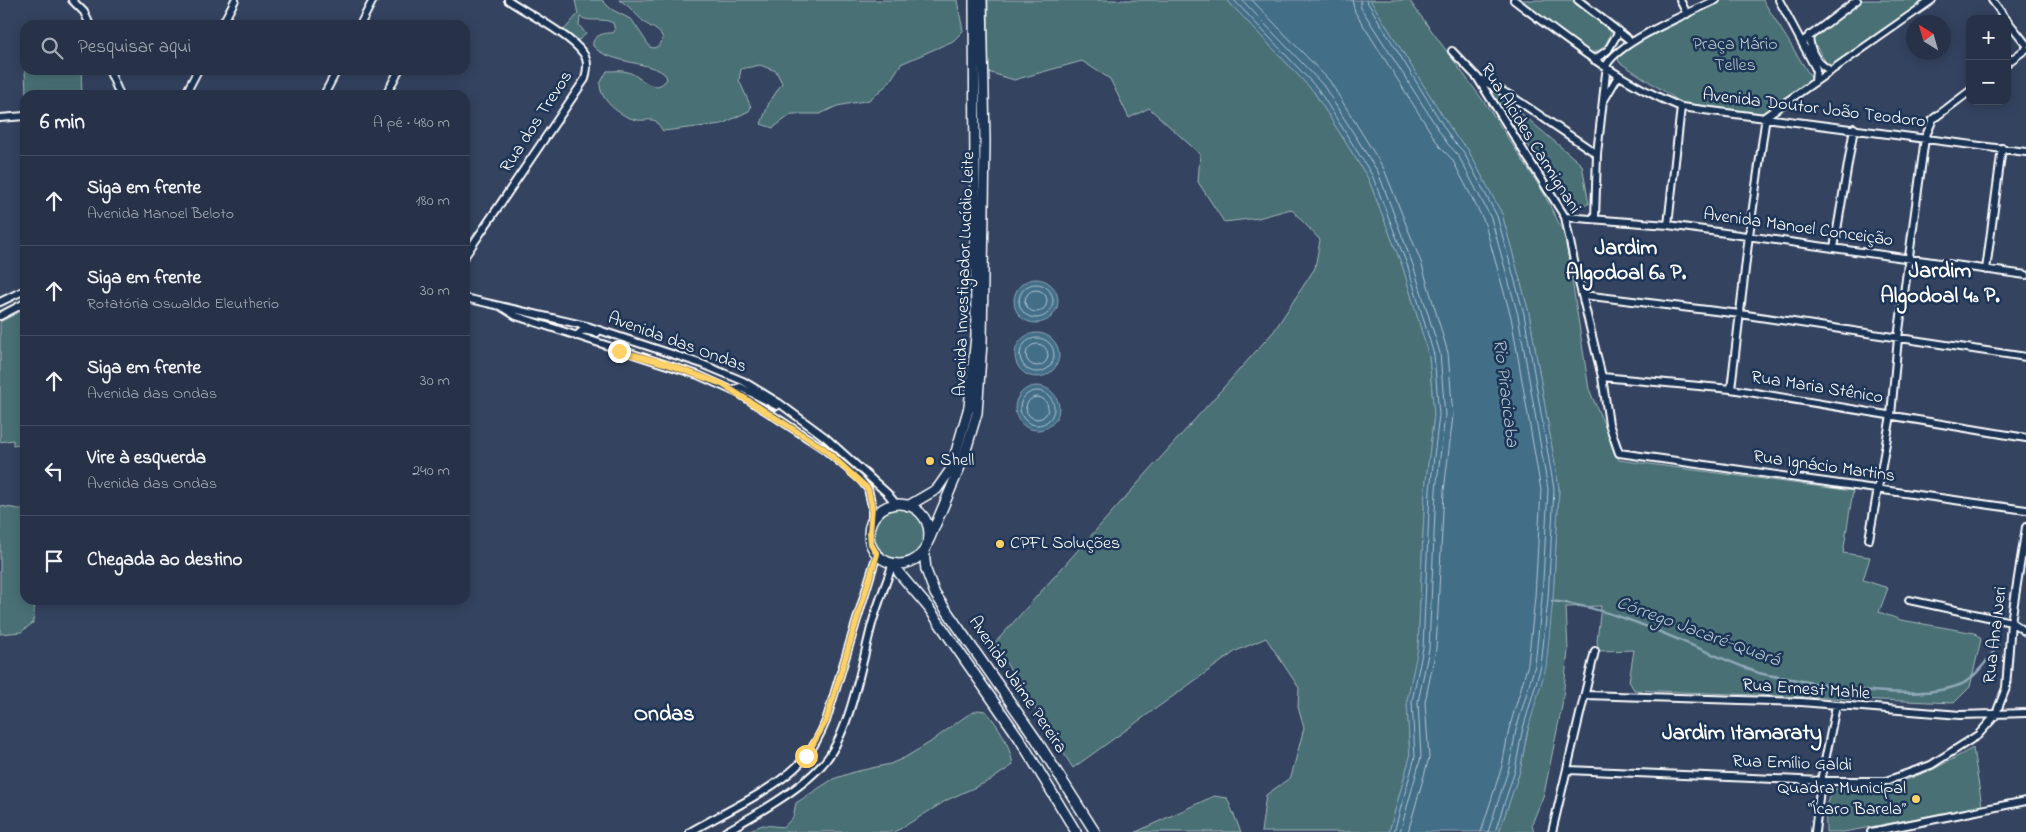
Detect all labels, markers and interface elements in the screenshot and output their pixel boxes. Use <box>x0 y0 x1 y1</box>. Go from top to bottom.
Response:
north arrow <box>1906 15 1951 60</box>
map controls <box>1966 15 2011 105</box>
button: + <box>1966 15 2011 60</box>
search box <box>20 20 470 75</box>
park label: Praça Mário Telles <box>1692 32 1778 79</box>
icon: search <box>38 34 66 62</box>
text: Pesquisar aqui <box>78 34 191 61</box>
street label: Rua Alcides Carmignani <box>1472 59 1587 220</box>
button: − <box>1966 60 2011 105</box>
street label: Rua dos Trevos <box>494 66 580 178</box>
street label: Avenida Doutor João Teodoro <box>1701 82 1927 136</box>
text: 6 min <box>40 108 85 138</box>
text: A pé · 480 m <box>373 111 450 135</box>
street label: Avenida Investigador Lucídio Leite <box>948 150 983 397</box>
text: Siga em frente <box>87 175 201 202</box>
icon: ahead <box>40 187 68 215</box>
text: 180 m <box>416 189 450 213</box>
text: Avenida Manoel Beloto <box>87 202 234 226</box>
street label: Avenida Manoel Conceição <box>1701 202 1895 254</box>
district label: Jardim Algodoal 6ª P. <box>1566 233 1687 291</box>
district label: Jardim Algodoal 4ª P. <box>1880 256 2000 314</box>
text: Siga em frente <box>87 265 201 292</box>
icon: ahead <box>40 277 68 305</box>
text: 30 m <box>420 279 450 303</box>
text: Rotatória Oswaldo Eleutherio <box>87 292 279 316</box>
street label: Avenida das Ondas <box>604 306 750 380</box>
water label: Rio Piracicaba <box>1485 337 1525 449</box>
route end <box>608 340 631 363</box>
text: Siga em frente <box>87 355 201 382</box>
street label: Rua Maria Stênico <box>1749 365 1885 411</box>
icon: ahead <box>40 367 68 395</box>
text: 30 m <box>420 369 450 393</box>
text: Avenida das Ondas <box>87 382 217 406</box>
street label: Rua Ignácio Martins <box>1751 444 1897 491</box>
text: Vire à esquerda <box>87 445 206 472</box>
place label: Shell <box>940 448 974 474</box>
marker: Shell <box>924 455 936 467</box>
icon: left <box>40 457 68 485</box>
text: 240 m <box>412 459 450 483</box>
text: Avenida das Ondas <box>87 472 217 496</box>
place label: CPFL Soluções <box>1010 531 1120 557</box>
marker: CPFL Soluções <box>994 538 1006 550</box>
icon: arrive <box>40 547 68 575</box>
text: Chegada ao destino <box>87 547 242 574</box>
street label: Rua Ana Neri <box>1977 585 2015 685</box>
water label: Córrego Jacaré-Quará <box>1612 590 1785 676</box>
street label: Avenida Jaime Pereira <box>961 611 1073 759</box>
street label: Rua Ernest Mahle <box>1741 673 1872 707</box>
district label: Ondas <box>634 699 694 731</box>
district label: Jardim Itamaraty <box>1662 718 1822 751</box>
route start <box>795 745 818 768</box>
street label: Rua Emílio Galdi <box>1732 749 1852 779</box>
place label: Quadra Municipal “Ícaro Barela” <box>1777 776 1907 823</box>
marker: Quadra Municipal “Ícaro Barela” <box>1910 793 1922 805</box>

